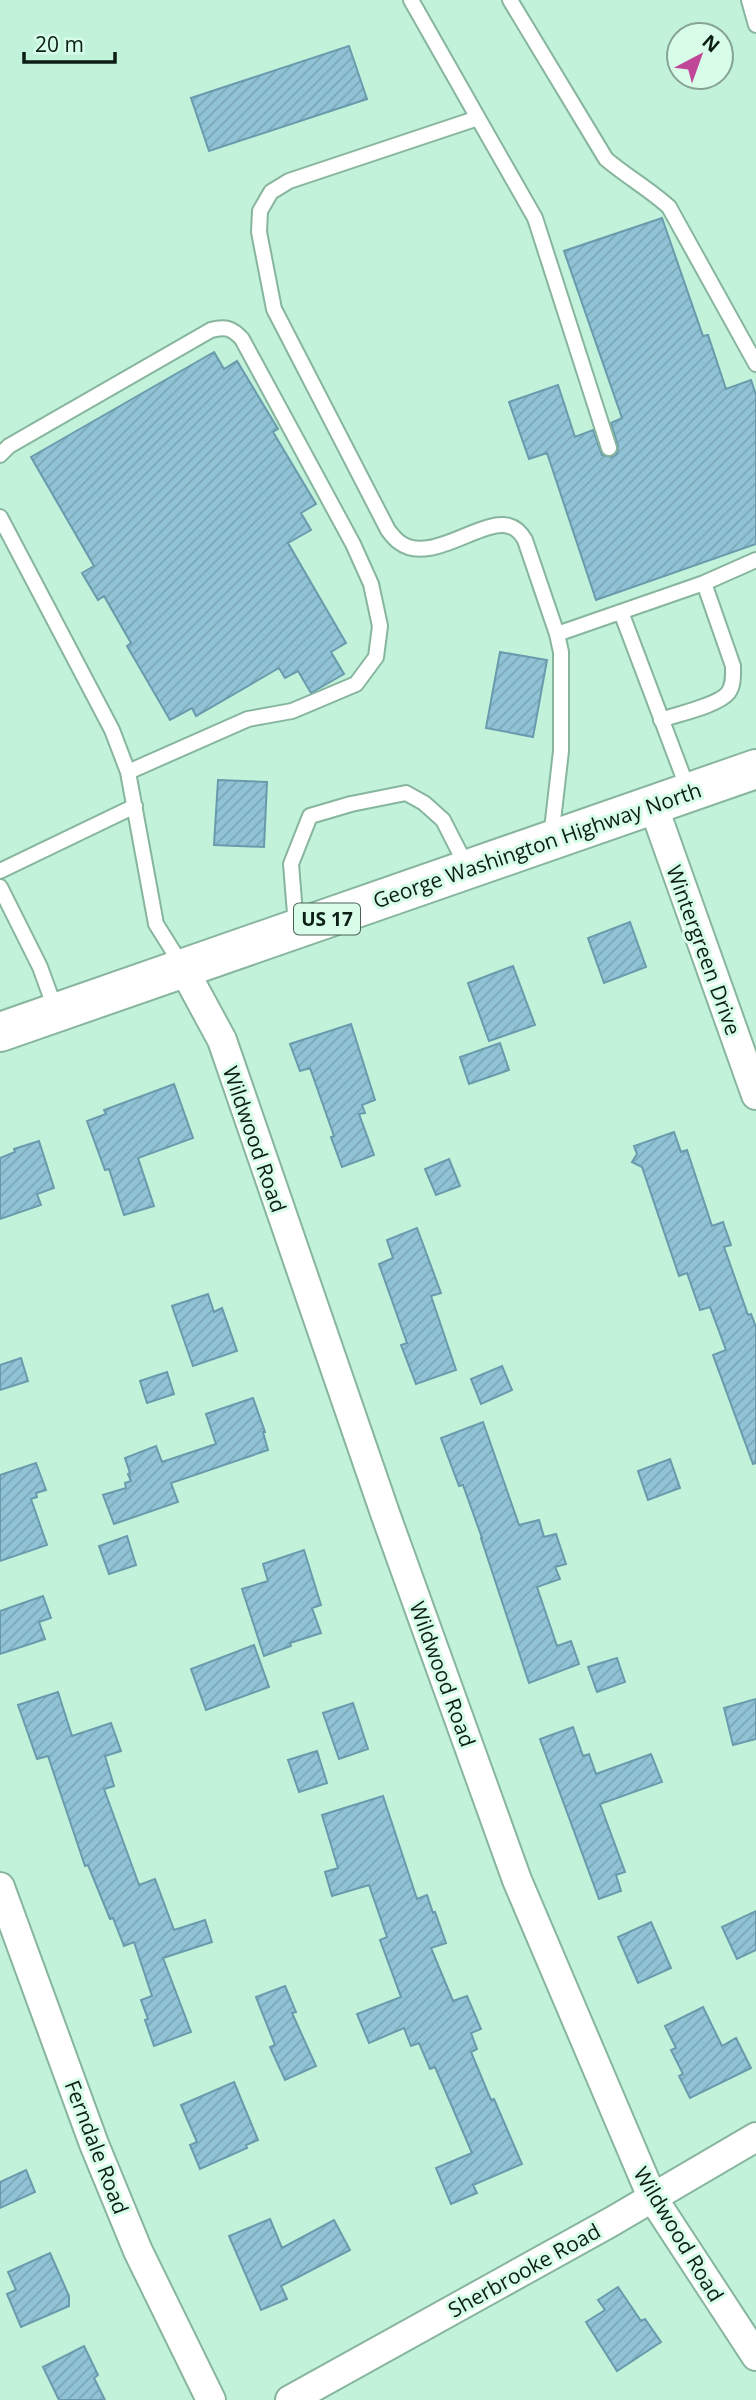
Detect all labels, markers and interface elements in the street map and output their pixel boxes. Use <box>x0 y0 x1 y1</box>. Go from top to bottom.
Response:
scale bar <box>24 21 116 65</box>
north arrow <box>665 21 735 91</box>
text: N <box>697 28 726 58</box>
text: 20 m <box>35 30 84 58</box>
street label: George Washington Highway North <box>369 776 705 914</box>
street label: Wintergreen Drive <box>660 861 748 1039</box>
road number: US 17 <box>294 903 360 934</box>
street label: Wildwood Road <box>217 1062 293 1216</box>
street label: Wildwood Road <box>404 1597 482 1751</box>
street label: Ferndale Road <box>59 2076 135 2218</box>
street label: Wildwood Road <box>628 2161 730 2307</box>
street label: Sherbrooke Road <box>443 2217 605 2323</box>

